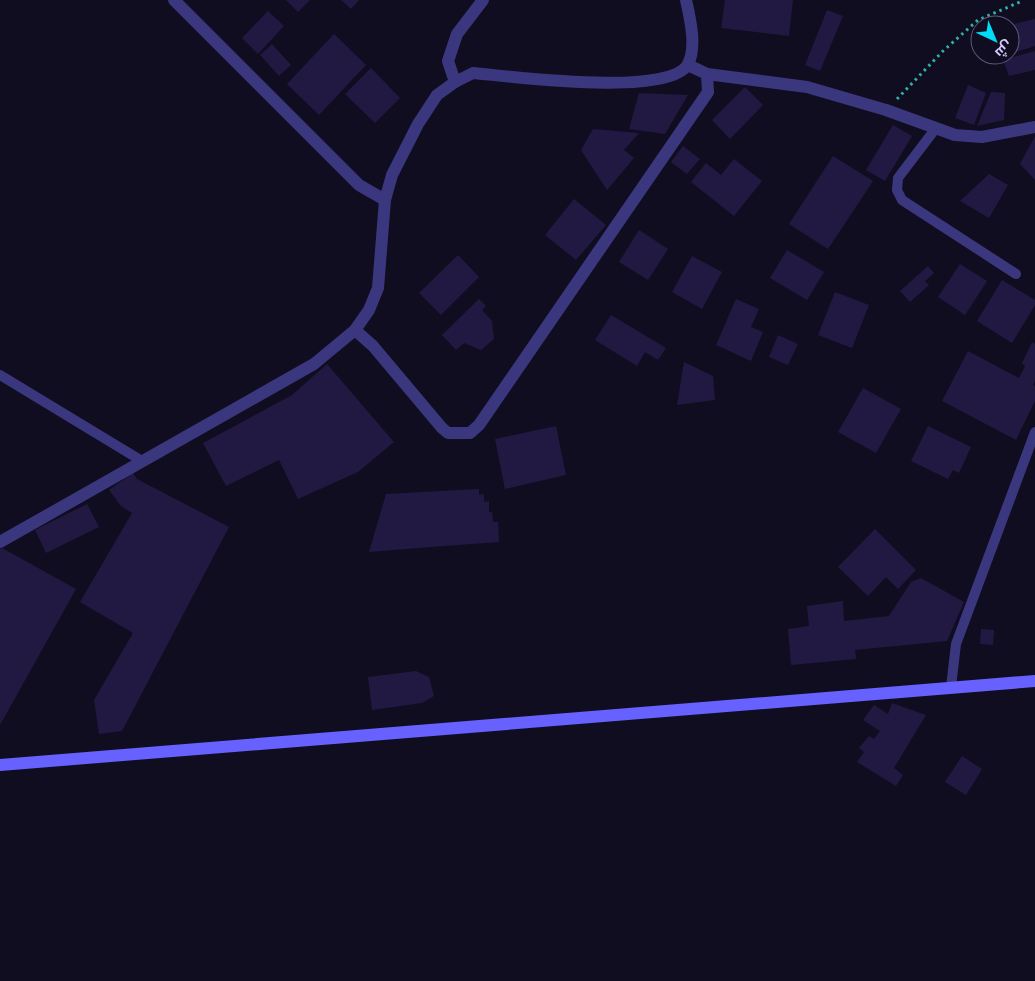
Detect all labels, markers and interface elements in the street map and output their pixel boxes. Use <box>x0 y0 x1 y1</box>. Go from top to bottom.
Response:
north arrow <box>970 15 1020 65</box>
text: ش <box>991 37 1017 62</box>

